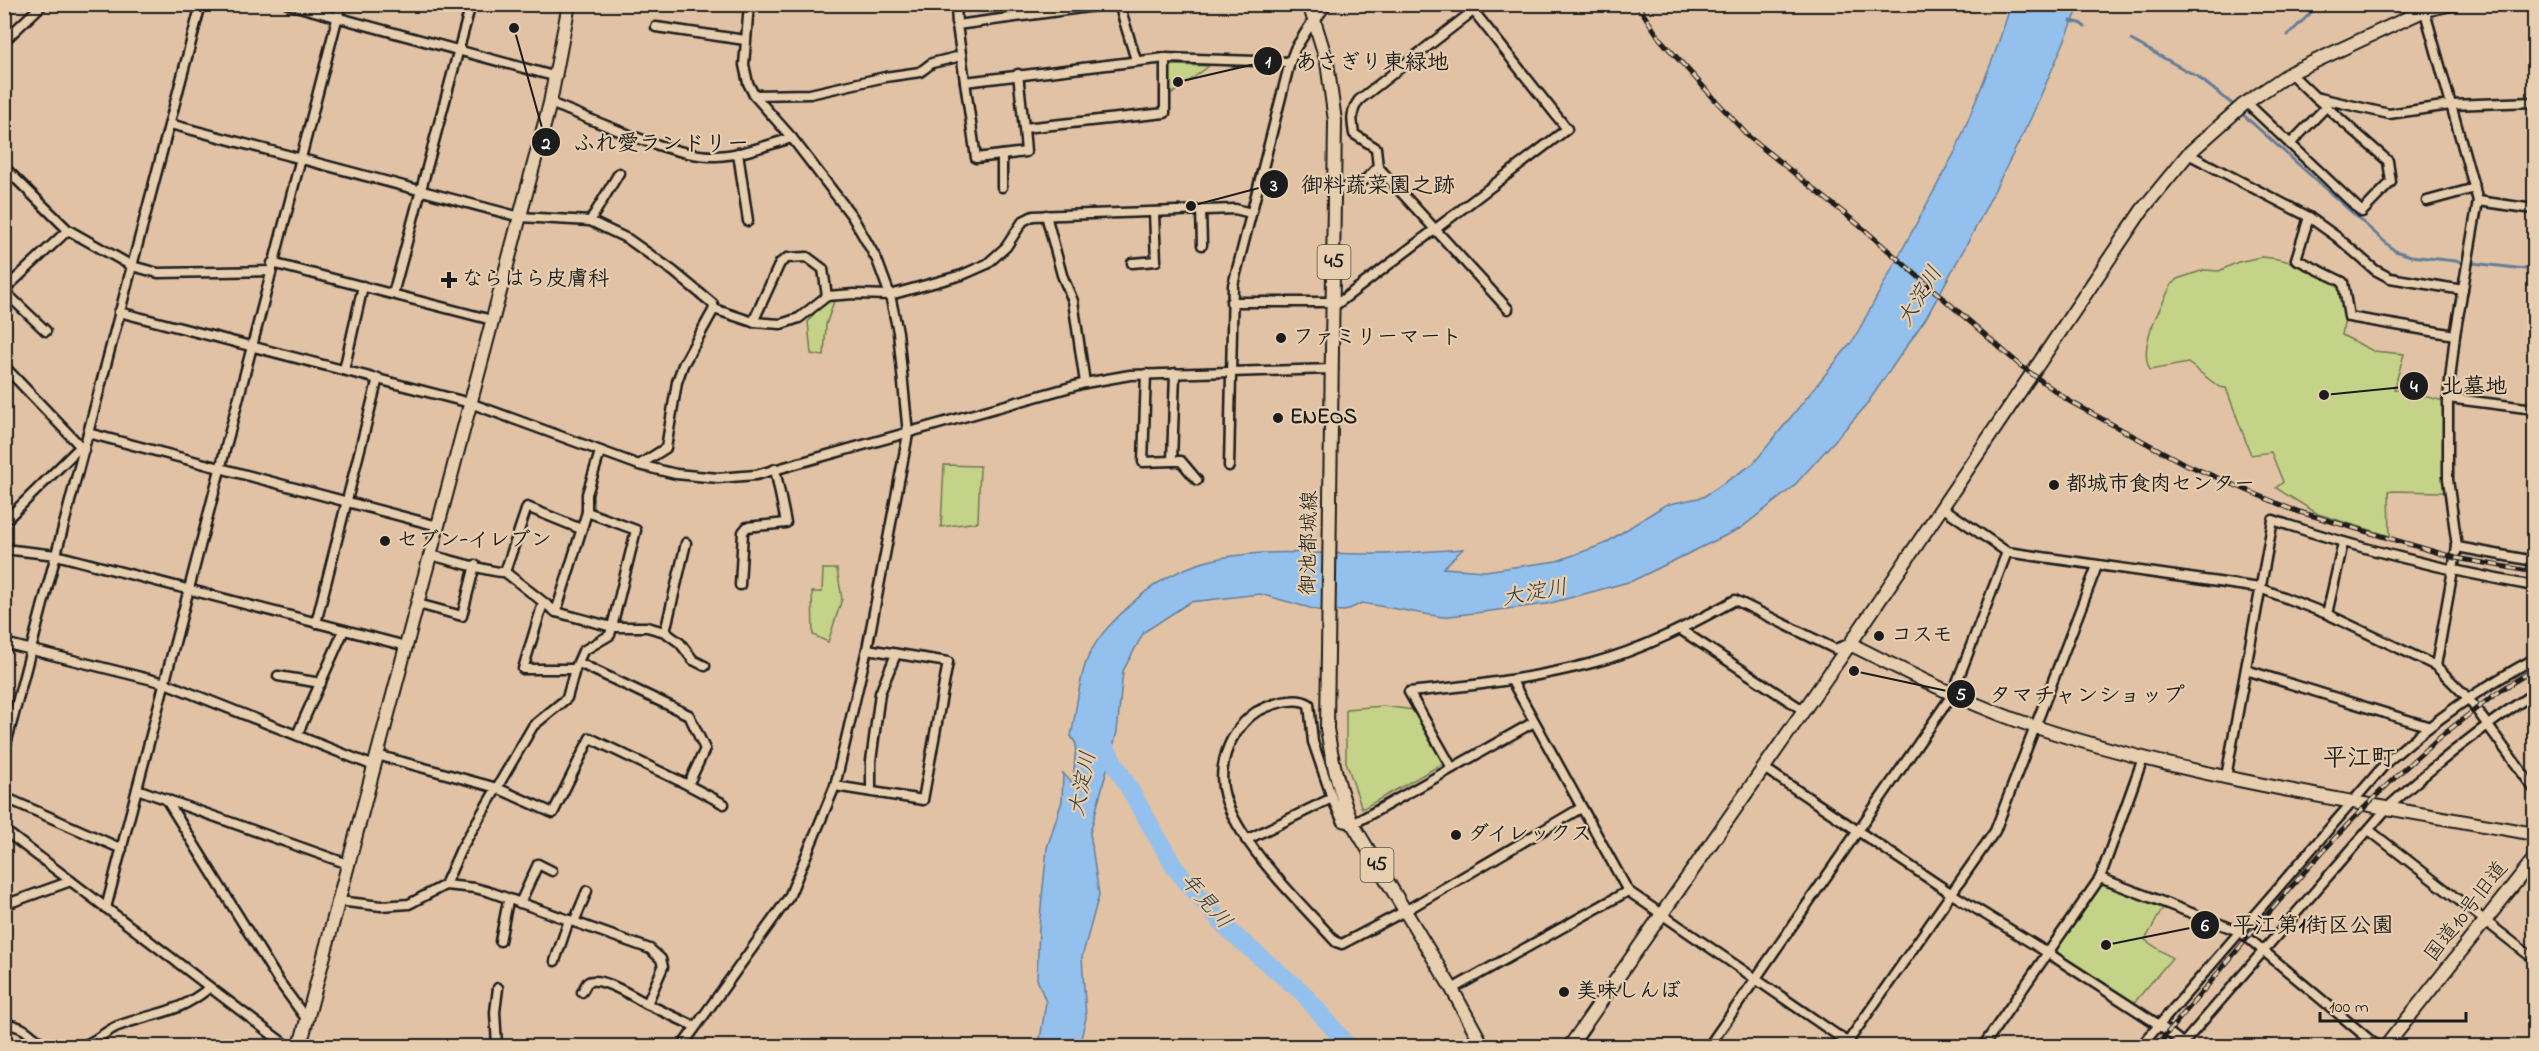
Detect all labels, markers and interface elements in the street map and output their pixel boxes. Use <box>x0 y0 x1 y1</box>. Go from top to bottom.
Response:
callout: あさぎり東緑地 <box>1253 41 1461 81</box>
text: あさぎり東緑地 <box>1295 48 1449 80</box>
text: 1 <box>1265 50 1271 76</box>
callout: ふれ愛ランドリー <box>531 122 761 162</box>
text: ふれ愛ランドリー <box>573 129 749 161</box>
text: 2 <box>541 132 551 158</box>
callout: 御料蔬菜園之跡 <box>1259 164 1467 204</box>
text: 御料蔬菜園之跡 <box>1301 171 1455 203</box>
text: 3 <box>1269 174 1278 200</box>
road number: 45 <box>1318 245 1350 279</box>
water label: 大淀川 <box>1890 260 1952 334</box>
place label: ならはら皮膚科 <box>462 265 609 295</box>
marker: ならはら皮膚科 <box>440 271 458 289</box>
place label: ファミリーマート <box>1293 323 1462 353</box>
marker: ファミリーマート <box>1274 331 1288 345</box>
callout: 北墓地 <box>2399 366 2519 406</box>
text: 北墓地 <box>2441 372 2507 404</box>
text: 4 <box>2410 375 2418 401</box>
place label: ENEOS <box>1290 403 1357 433</box>
marker: ENEOS <box>1271 411 1285 425</box>
place label: 都城市食肉センター <box>2066 470 2255 500</box>
marker: 都城市食肉センター <box>2047 478 2061 492</box>
street label: 御池都城線 <box>1294 490 1326 596</box>
place label: セブン-イレブン <box>397 526 552 556</box>
marker: セブン-イレブン <box>378 534 392 548</box>
water label: 大淀川 <box>1500 573 1570 615</box>
place label: コスモ <box>1891 621 1953 651</box>
marker: コスモ <box>1872 629 1886 643</box>
callout: タマチャンショップ <box>1946 674 2198 714</box>
text: タマチャンショップ <box>1989 681 2185 713</box>
text: 5 <box>1956 683 1967 709</box>
district label: 平江町 <box>2323 742 2395 777</box>
water label: 大淀川 <box>1062 749 1106 819</box>
place label: ダイレックス <box>1468 820 1592 850</box>
marker: ダイレックス <box>1449 828 1463 842</box>
road number: 45 <box>1360 848 1394 882</box>
street label: 国道10号旧道 <box>2418 855 2516 969</box>
water label: 年見川 <box>1171 867 1239 937</box>
callout: 平江第1街区公園 <box>2190 905 2405 945</box>
text: 平江第1街区公園 <box>2233 911 2394 943</box>
text: 6 <box>2201 914 2209 940</box>
place label: 美味しんぼ <box>1576 977 1681 1007</box>
marker: 美味しんぼ <box>1557 985 1571 999</box>
scale bar <box>2320 985 2466 1023</box>
text: 100 m <box>2329 995 2369 1021</box>

